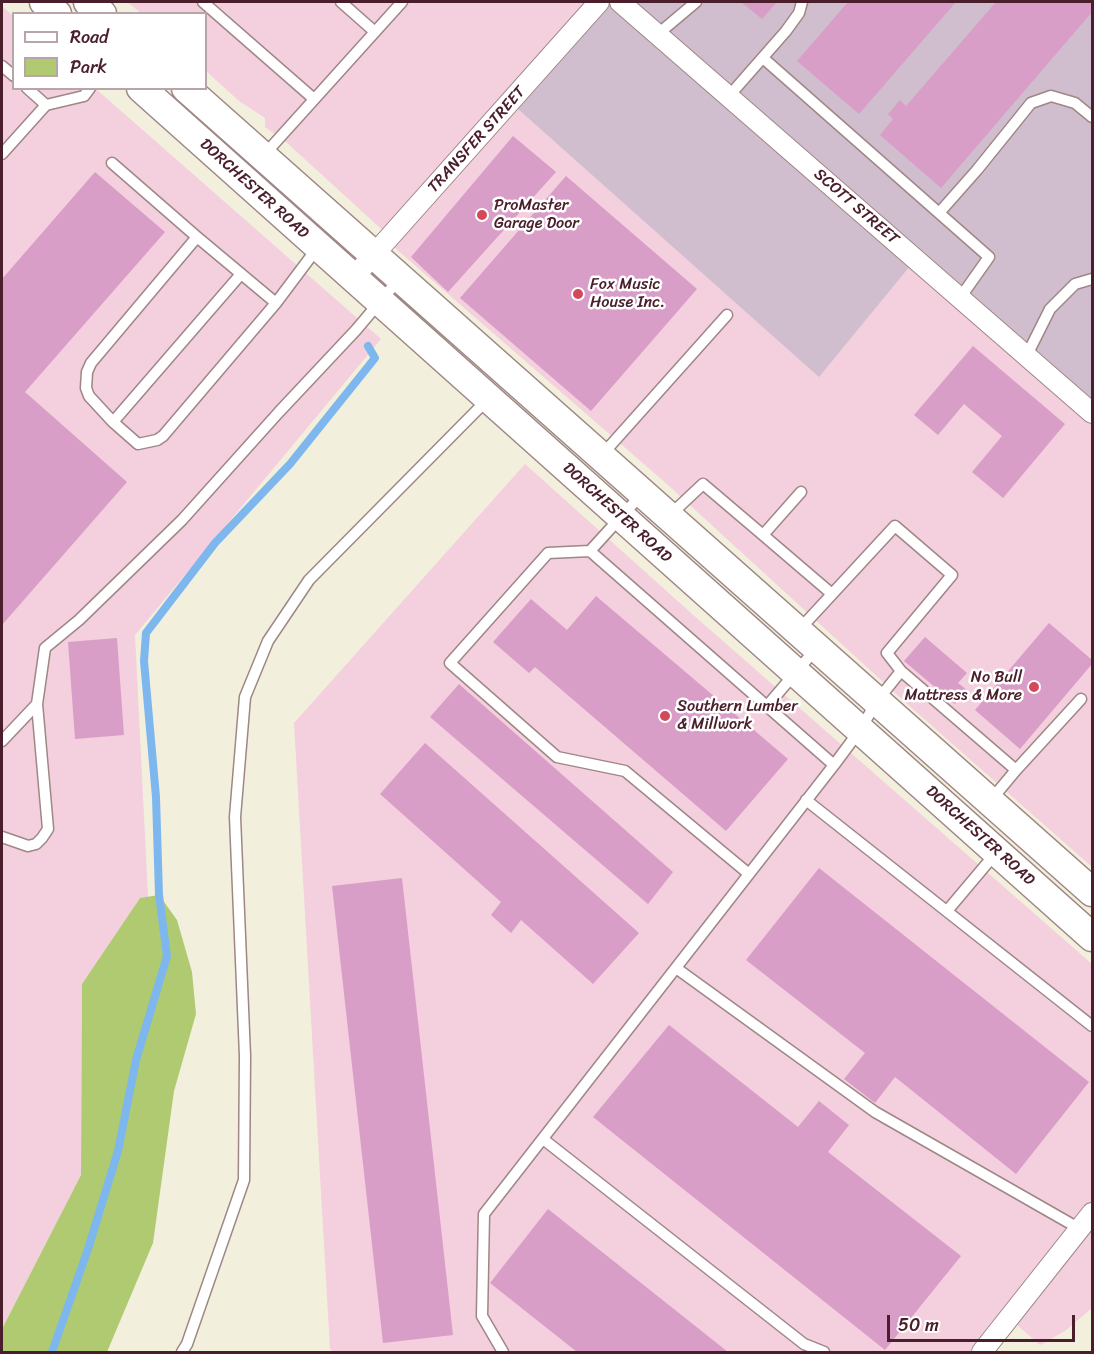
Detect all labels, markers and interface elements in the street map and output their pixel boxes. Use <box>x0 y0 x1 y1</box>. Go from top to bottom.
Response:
legend <box>12 12 207 90</box>
text: Road <box>70 21 109 53</box>
text: Park <box>70 51 107 83</box>
street label: TRANSFER STREET <box>424 83 530 197</box>
street label: DORCHESTER ROAD <box>195 135 313 243</box>
street label: SCOTT STREET <box>810 165 902 249</box>
place label: ProMaster Garage Door <box>494 196 579 234</box>
marker: ProMaster Garage Door <box>475 208 489 222</box>
place label: Fox Music House Inc. <box>590 275 665 313</box>
marker: Fox Music House Inc. <box>571 287 585 301</box>
street label: DORCHESTER ROAD <box>558 459 676 567</box>
place label: No Bull Mattress & More <box>905 668 1022 706</box>
marker: No Bull Mattress & More <box>1027 680 1041 694</box>
place label: Southern Lumber & Millwork <box>677 697 798 735</box>
marker: Southern Lumber & Millwork <box>658 709 672 723</box>
street label: DORCHESTER ROAD <box>921 782 1039 890</box>
scale bar <box>890 1303 1078 1341</box>
text: 50 m <box>898 1309 939 1341</box>

